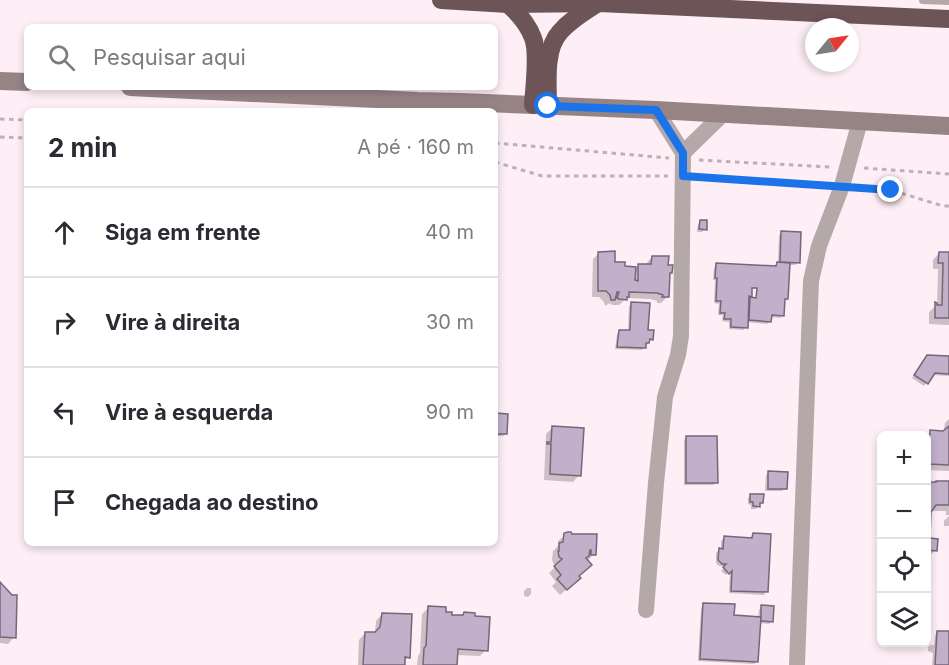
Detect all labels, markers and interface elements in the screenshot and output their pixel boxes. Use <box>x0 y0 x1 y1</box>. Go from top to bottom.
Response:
north arrow <box>805 18 859 72</box>
search box <box>24 24 498 90</box>
icon: search <box>45 41 78 74</box>
text: Pesquisar aqui <box>93 44 246 70</box>
route start <box>534 92 560 118</box>
text: 2 min <box>48 132 118 163</box>
text: A pé · 160 m <box>357 135 474 159</box>
route end <box>877 176 903 202</box>
icon: ahead <box>48 216 81 249</box>
text: Siga em frente <box>105 219 261 245</box>
text: 40 m <box>425 220 474 244</box>
icon: right <box>48 306 81 339</box>
text: Vire à direita <box>105 309 240 335</box>
text: 30 m <box>426 310 474 334</box>
icon: left <box>48 396 81 429</box>
text: Vire à esquerda <box>105 399 273 425</box>
text: 90 m <box>426 400 474 424</box>
map controls <box>877 431 931 647</box>
button: + <box>877 431 931 485</box>
button: − <box>877 485 931 539</box>
icon: arrive <box>48 486 81 519</box>
text: Chegada ao destino <box>105 489 319 515</box>
button: locate <box>877 539 931 593</box>
button: layers <box>877 593 931 647</box>

